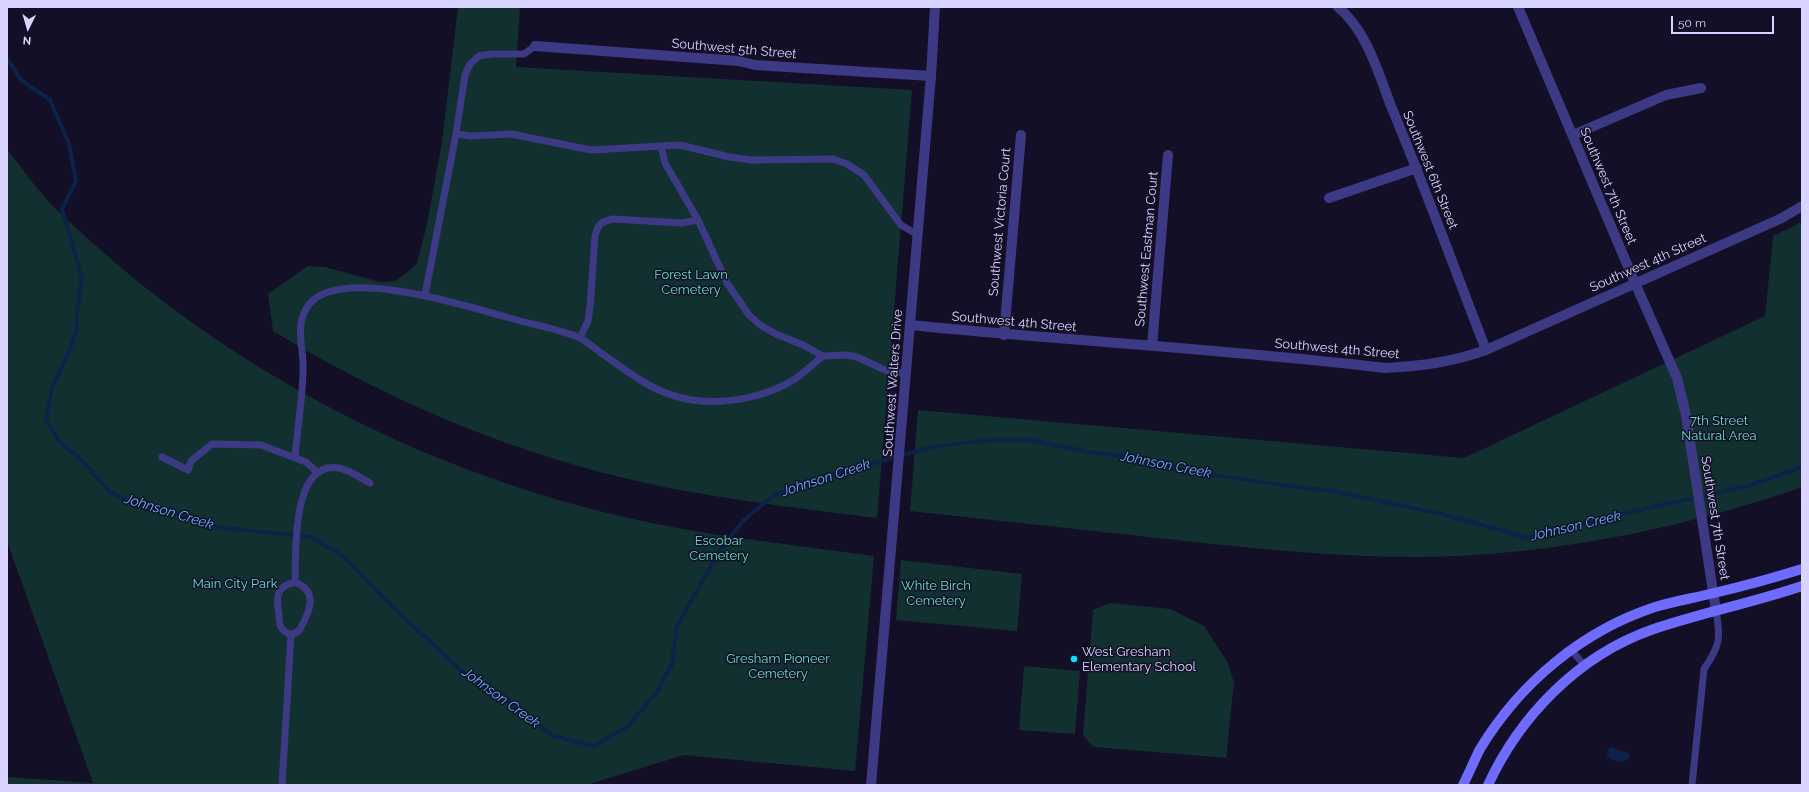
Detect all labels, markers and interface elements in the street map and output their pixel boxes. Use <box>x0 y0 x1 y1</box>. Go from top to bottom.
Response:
north arrow <box>8 8 48 48</box>
scale bar <box>1673 8 1776 34</box>
text: 50 m <box>1678 16 1706 30</box>
text: N <box>22 34 32 47</box>
street label: Southwest 5th Street <box>671 36 797 62</box>
street label: Southwest 6th Street <box>1399 109 1461 231</box>
street label: Southwest 7th Street <box>1576 125 1640 247</box>
street label: Southwest Victoria Court <box>986 147 1014 297</box>
street label: Southwest Eastman Court <box>1132 171 1162 327</box>
street label: Southwest 4th Street <box>1588 230 1708 296</box>
park label: Forest Lawn Cemetery <box>654 267 728 298</box>
street label: Southwest Walters Drive <box>880 309 906 457</box>
street label: Southwest 4th Street <box>951 309 1077 335</box>
street label: Southwest 4th Street <box>1274 336 1400 362</box>
park label: 7th Street Natural Area <box>1681 413 1757 444</box>
water label: Johnson Creek <box>1119 448 1213 482</box>
street label: Southwest 7th Street <box>1697 455 1733 581</box>
water label: Johnson Creek <box>780 456 872 500</box>
water label: Johnson Creek <box>122 490 216 534</box>
water label: Johnson Creek <box>1529 507 1623 545</box>
park label: Escobar Cemetery <box>689 533 749 564</box>
park label: Main City Park <box>192 576 278 592</box>
park label: White Birch Cemetery <box>901 578 971 609</box>
place label: West Gresham Elementary School <box>1082 644 1196 675</box>
park label: Gresham Pioneer Cemetery <box>726 651 830 682</box>
marker: West Gresham Elementary School <box>1069 654 1079 664</box>
water label: Johnson Creek <box>459 664 543 732</box>

